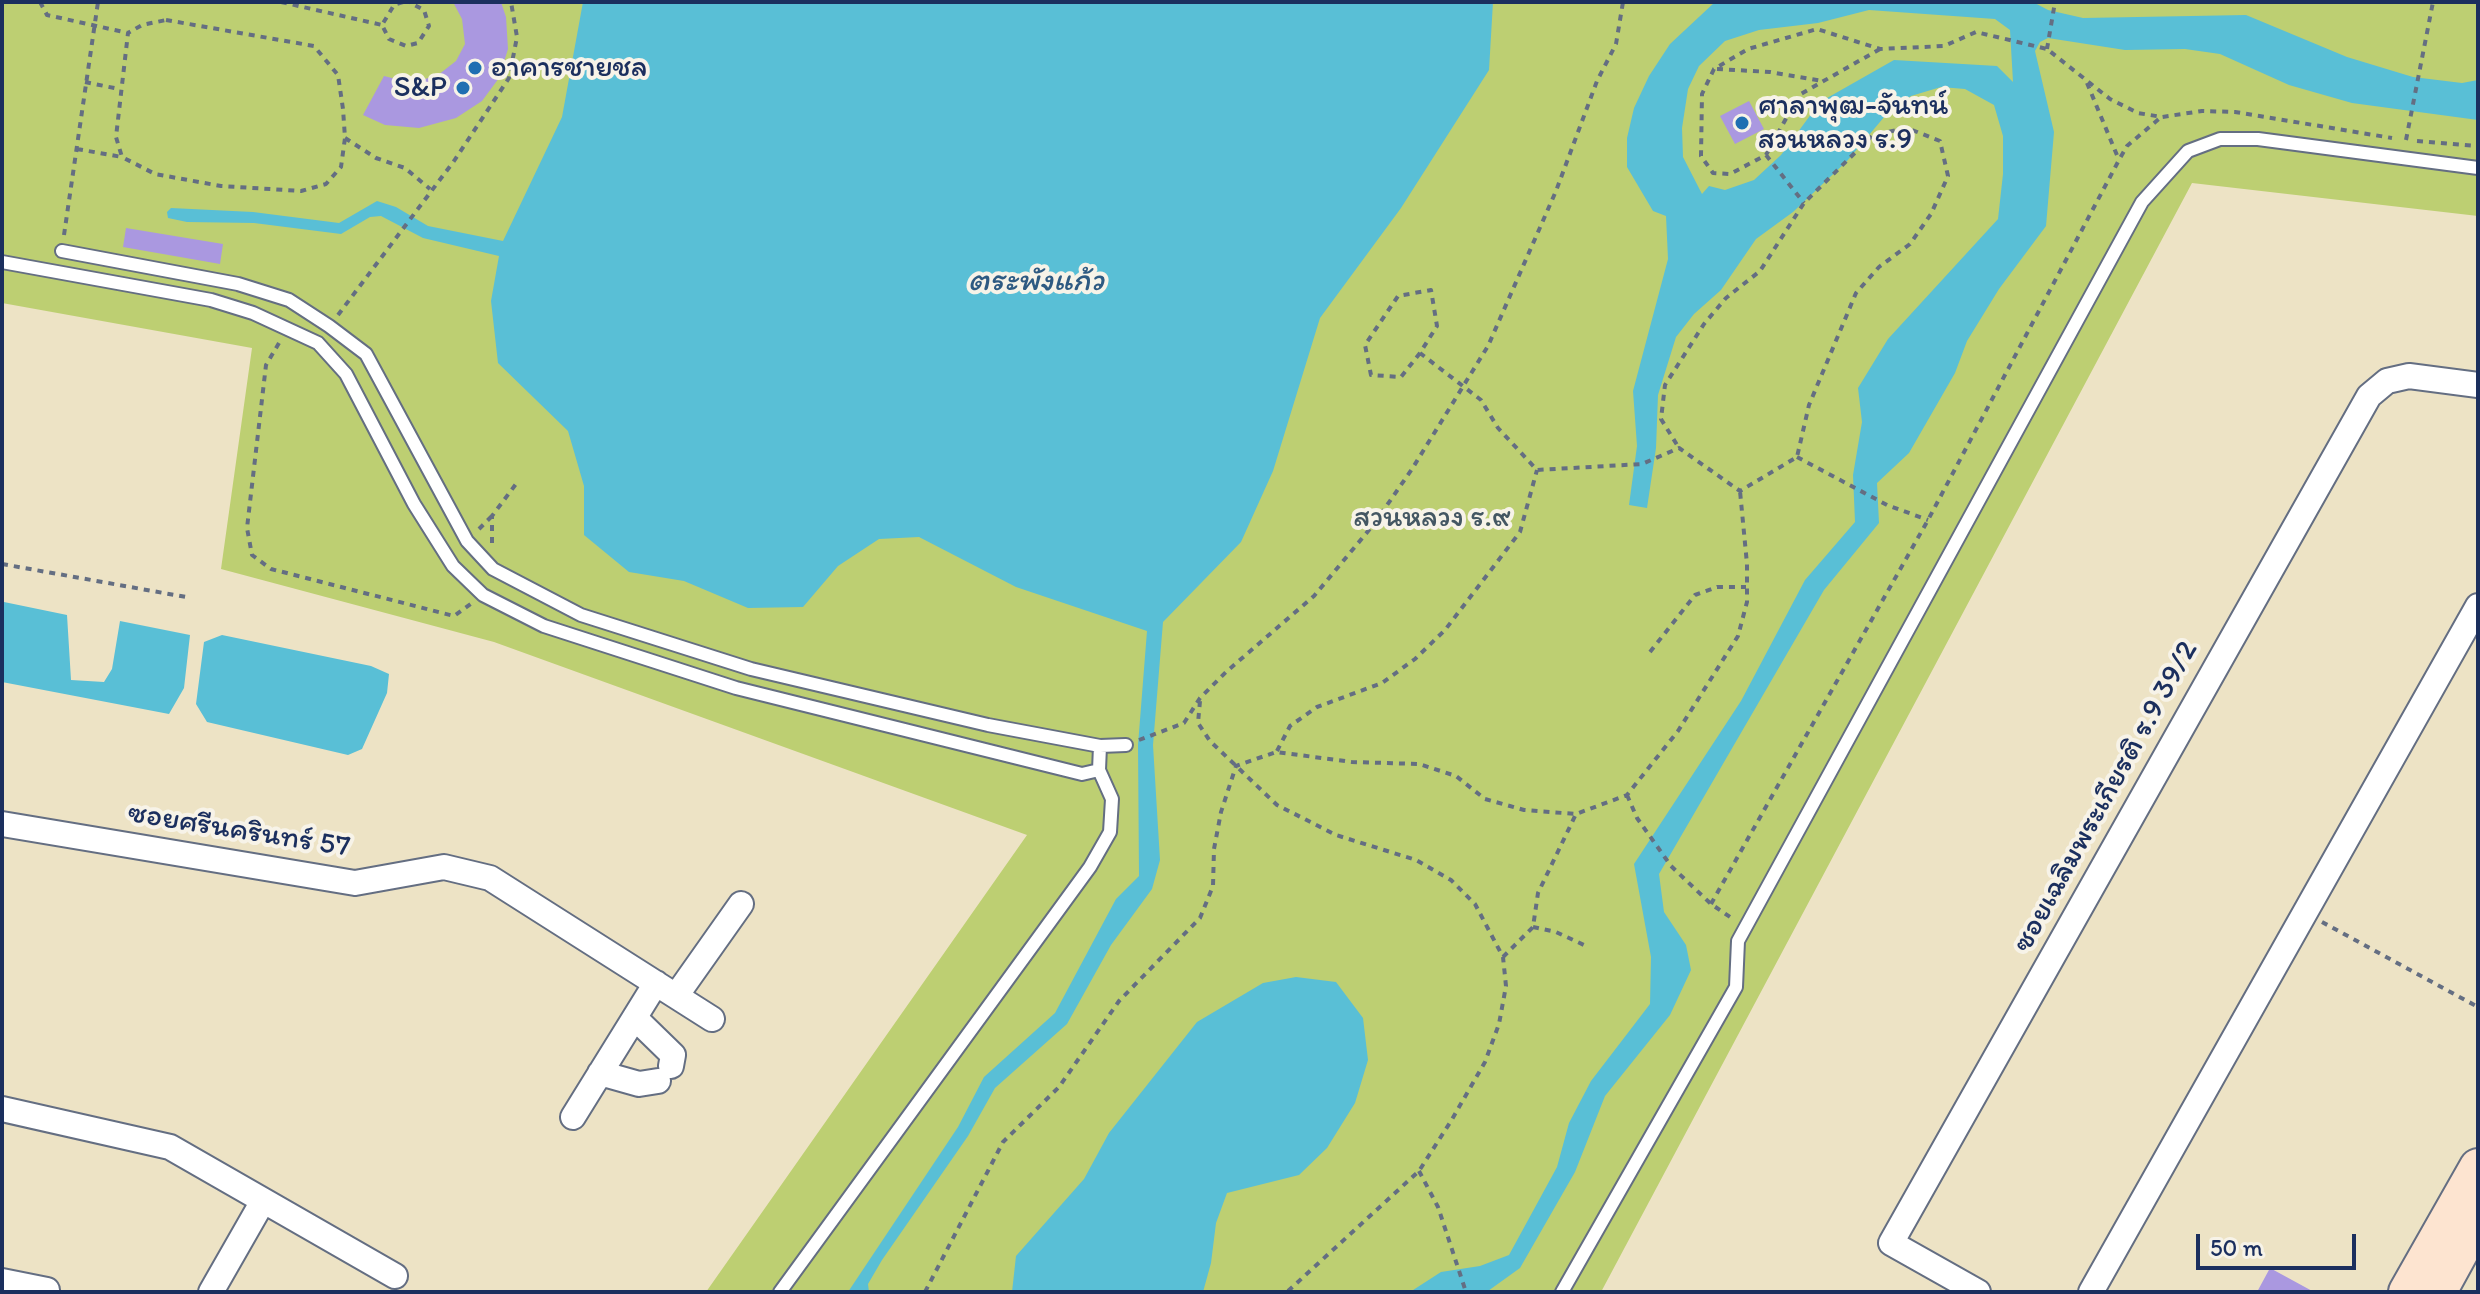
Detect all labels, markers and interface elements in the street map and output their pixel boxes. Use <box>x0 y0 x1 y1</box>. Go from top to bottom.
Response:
place label: อาคารชายชล <box>491 50 648 86</box>
marker: อาคารชายชล <box>466 59 484 77</box>
place label: S&P <box>394 70 447 106</box>
marker: S&P <box>454 79 472 97</box>
place label: ศาลาพุฒ-จันทน์ สวนหลวง ร.9 <box>1758 88 1948 158</box>
marker: ศาลาพุฒ-จันทน์ สวนหลวง ร.9 <box>1733 114 1751 132</box>
water label: ตระพังแก้ว <box>968 263 1104 301</box>
park label: สวนหลวง ร.๙ <box>1354 500 1510 536</box>
street label: ซอยเฉลิมพระเกียรติ ร.9 39/2 <box>2005 635 2207 959</box>
street label: ซอยศรีนครินทร์ 57 <box>125 796 353 866</box>
scale bar <box>2200 1218 2360 1268</box>
text: 50 m <box>2210 1233 2263 1262</box>

